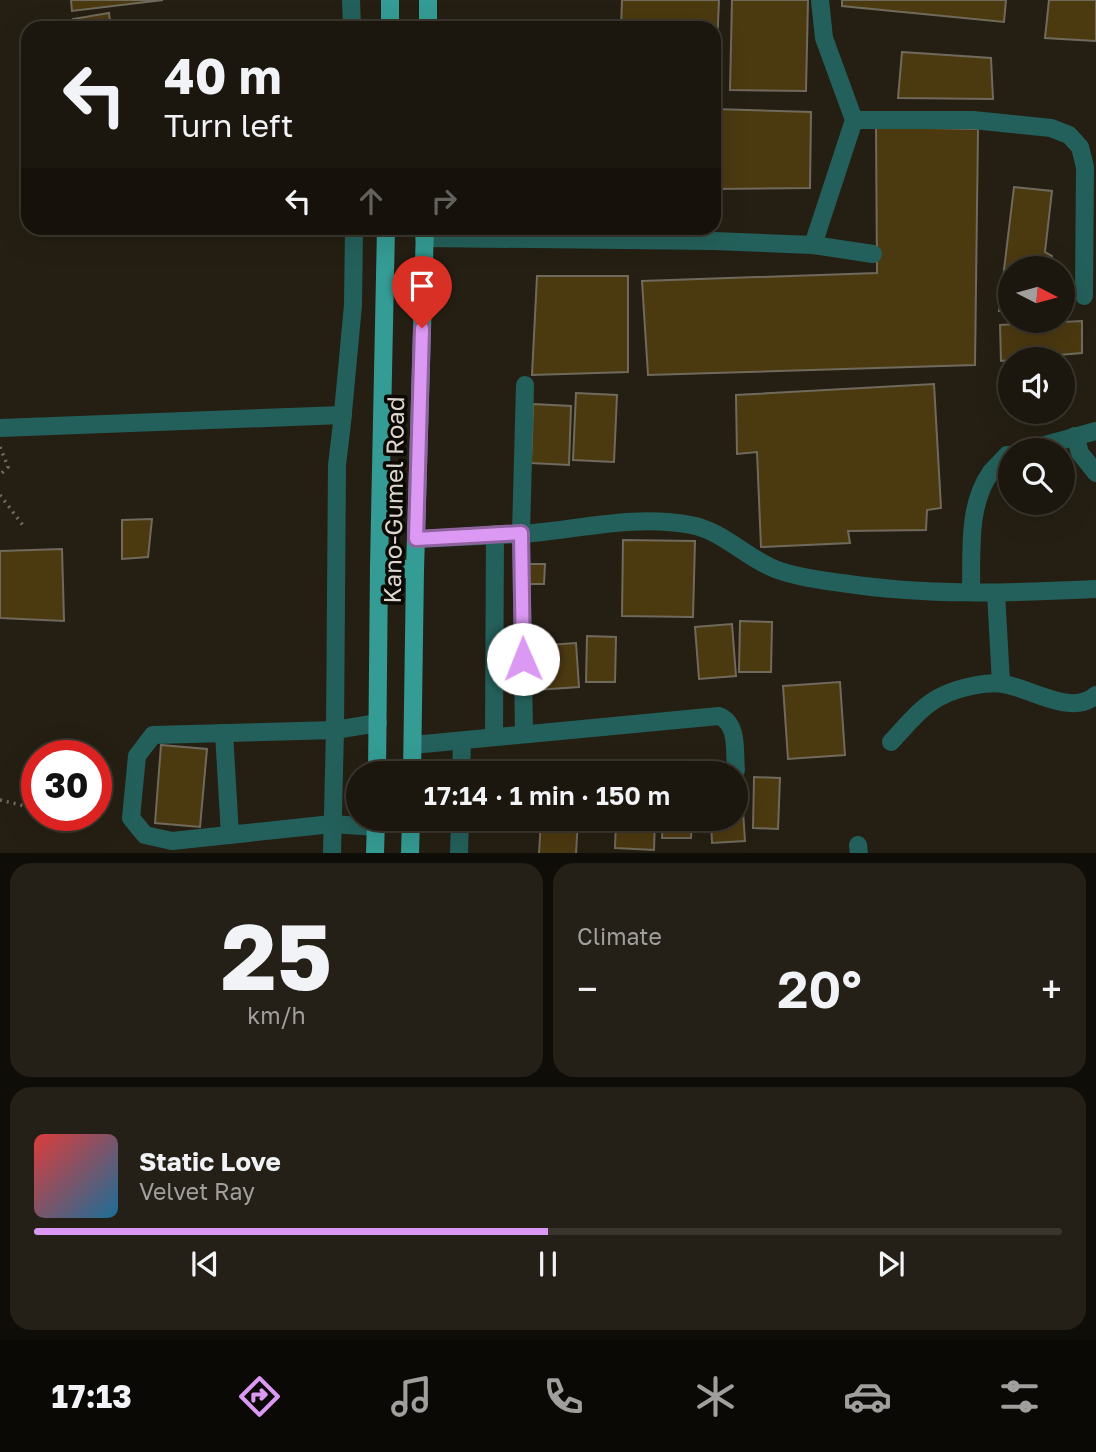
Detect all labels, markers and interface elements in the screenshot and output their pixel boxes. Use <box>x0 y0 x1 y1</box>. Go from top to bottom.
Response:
text: 40 m <box>164 46 282 105</box>
icon: left <box>49 49 140 140</box>
text: Turn left <box>164 106 293 144</box>
icon: left <box>279 182 317 220</box>
icon: ahead <box>352 182 390 220</box>
icon: right <box>425 182 463 220</box>
pin <box>392 256 452 328</box>
north arrow <box>998 256 1074 332</box>
map controls <box>998 256 1075 515</box>
icon: arrive <box>403 267 441 305</box>
button: sound <box>998 347 1075 424</box>
street label: Kano-Gumel Road <box>377 396 409 604</box>
button: search <box>998 438 1075 515</box>
position arrow <box>486 622 560 696</box>
speed limit sign: 30 <box>21 740 112 831</box>
text: 17:14 · 1 min · 150 m <box>424 780 670 811</box>
text: 25 <box>221 901 332 1010</box>
text: Climate <box>577 922 662 950</box>
text: 20° <box>777 957 862 1019</box>
text: − <box>577 966 598 1011</box>
text: + <box>1041 966 1062 1011</box>
text: km/h <box>247 1001 306 1029</box>
text: Static Love <box>139 1146 281 1177</box>
text: Velvet Ray <box>139 1177 255 1205</box>
icon: previous <box>186 1245 224 1283</box>
icon: pause <box>529 1245 567 1283</box>
icon: next <box>872 1245 910 1283</box>
icon: directions <box>235 1372 284 1421</box>
icon: music <box>387 1372 436 1421</box>
icon: phone <box>539 1372 588 1421</box>
icon: climate <box>691 1372 740 1421</box>
icon: car <box>843 1372 892 1421</box>
icon: filters <box>995 1372 1044 1421</box>
text: 17:13 <box>52 1377 132 1415</box>

